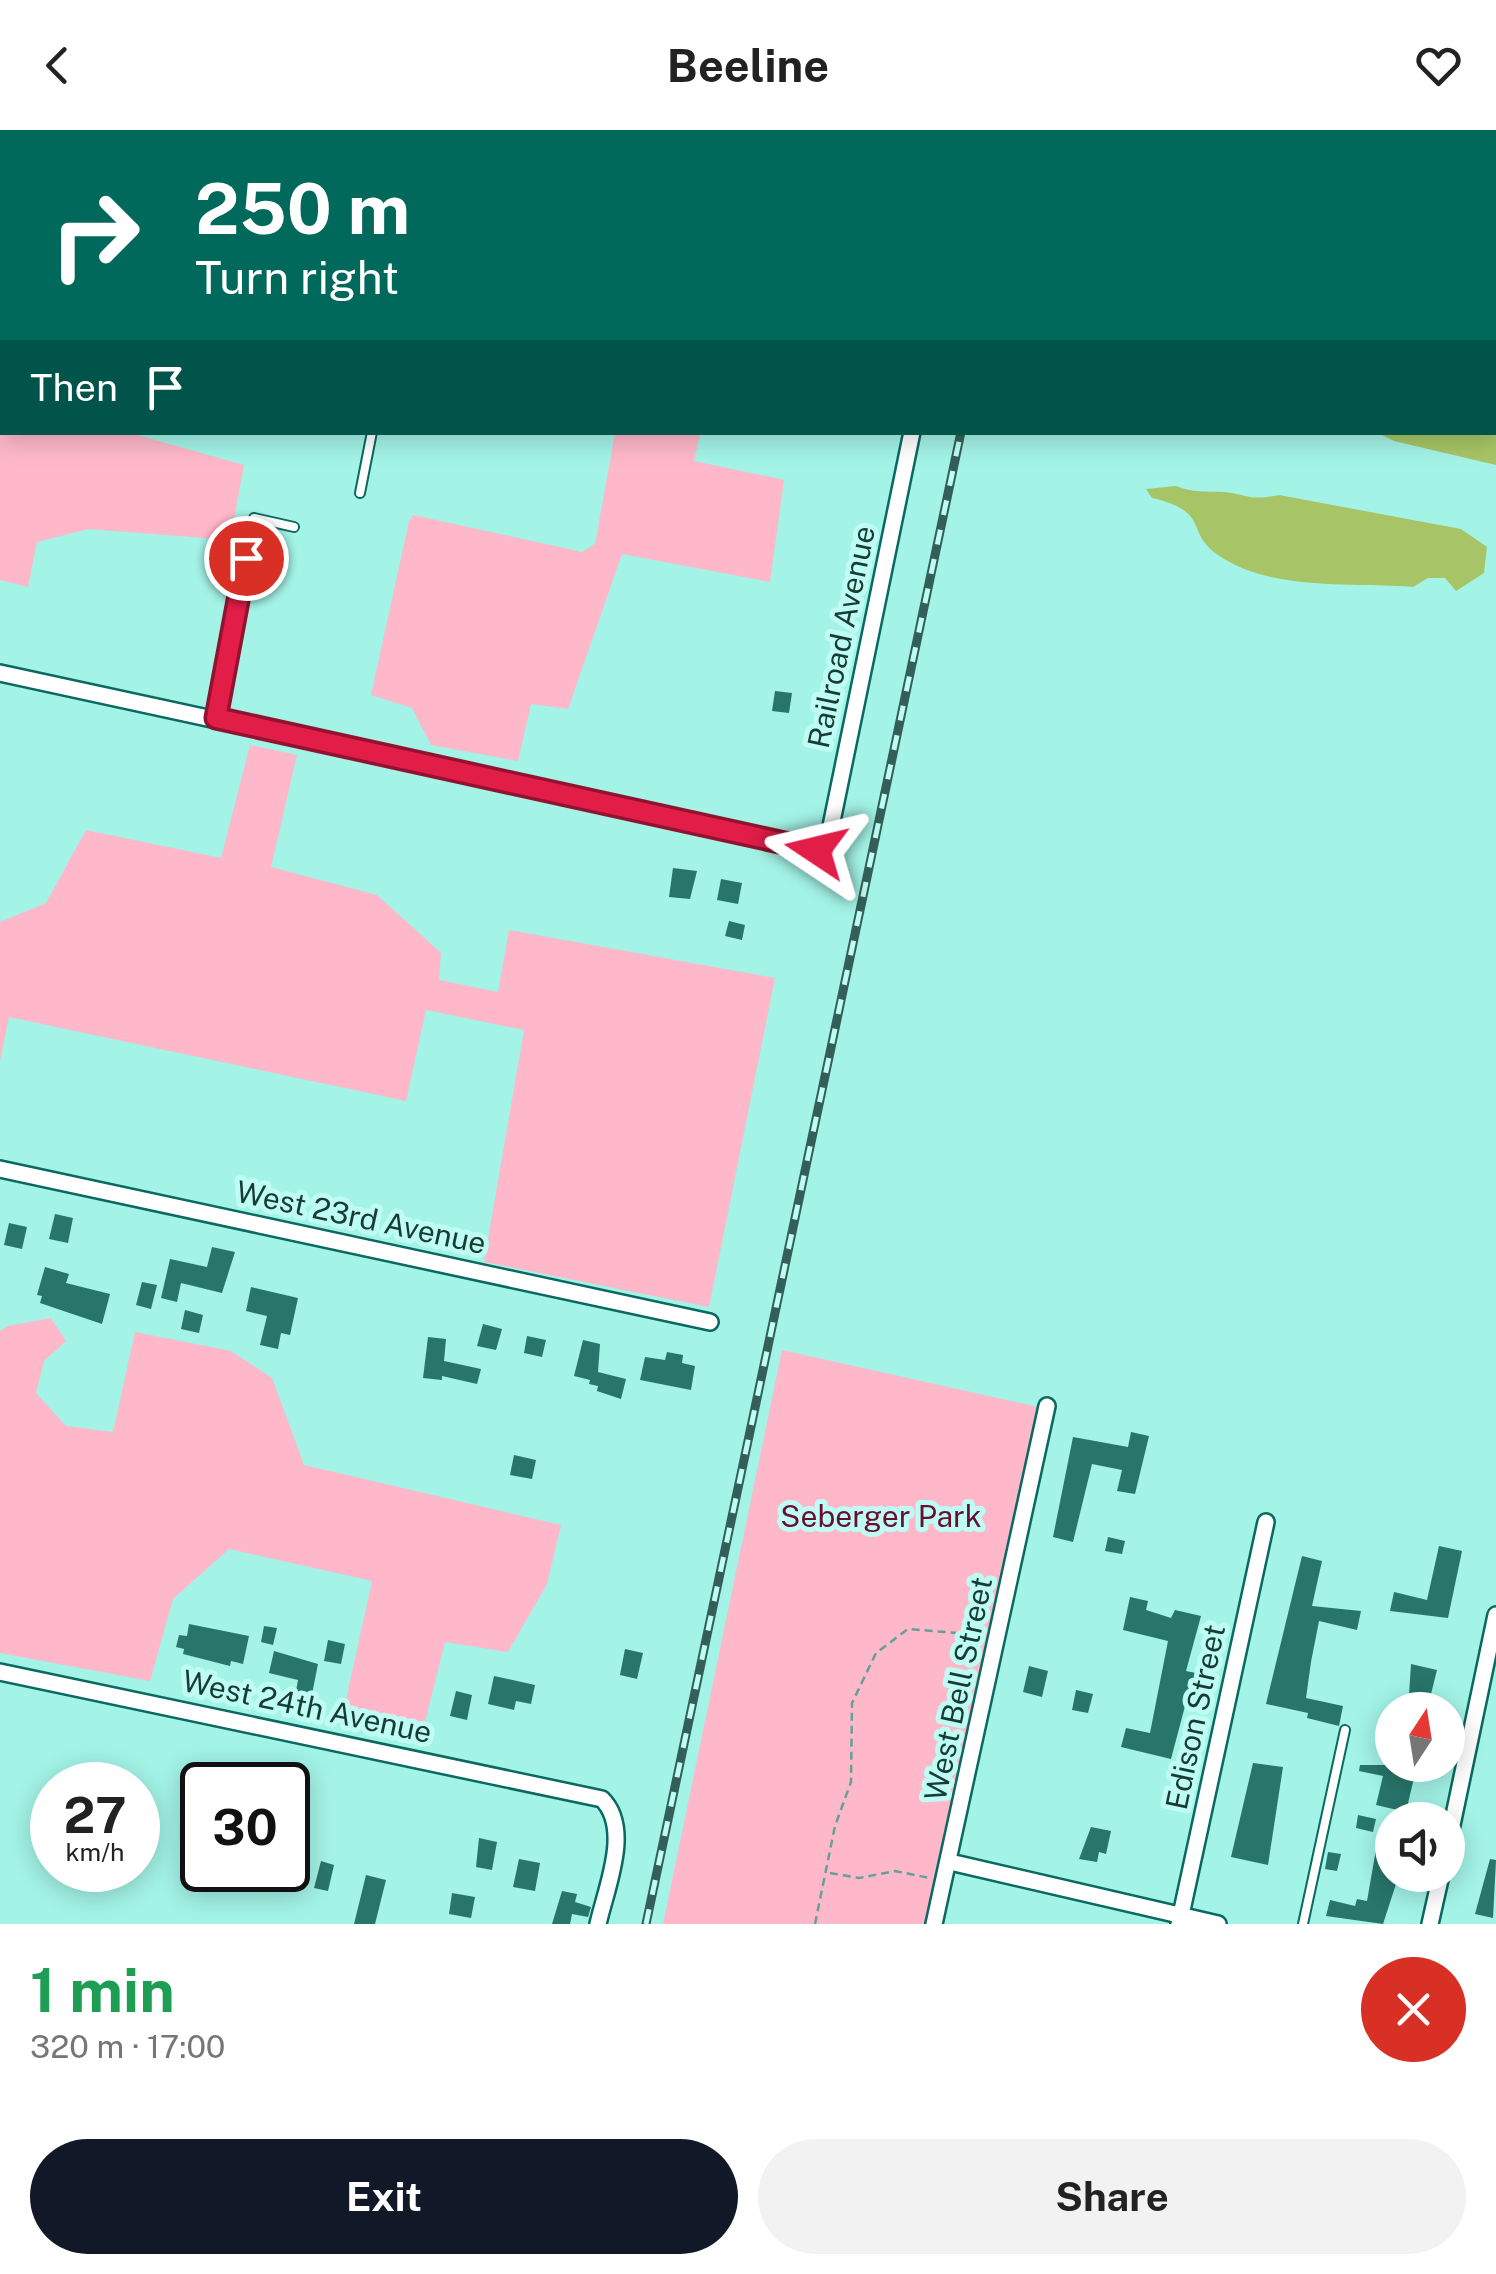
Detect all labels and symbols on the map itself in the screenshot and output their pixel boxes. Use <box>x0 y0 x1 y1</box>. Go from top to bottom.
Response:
pin <box>204 516 289 601</box>
street label: Railroad Avenue <box>800 522 882 751</box>
position arrow <box>764 798 868 902</box>
street label: West 23rd Avenue <box>233 1173 489 1261</box>
park label: Seberger Park <box>780 1498 982 1534</box>
street label: West Bell Street <box>917 1574 999 1804</box>
street label: Edison Street <box>1158 1621 1232 1813</box>
street label: West 24th Avenue <box>179 1662 435 1750</box>
north arrow <box>1375 1692 1465 1782</box>
speed limit sign: 30 <box>180 1762 310 1892</box>

